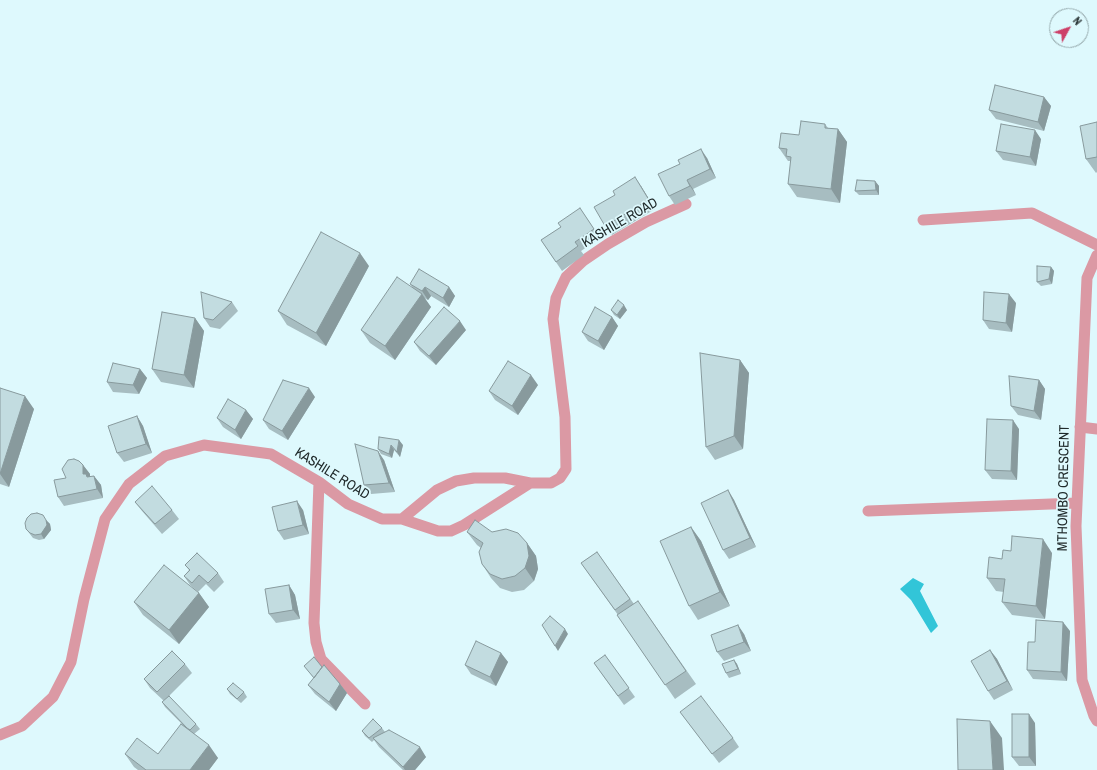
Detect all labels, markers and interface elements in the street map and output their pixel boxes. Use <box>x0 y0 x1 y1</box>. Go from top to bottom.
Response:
north arrow <box>1049 8 1089 48</box>
text: N <box>1070 14 1085 28</box>
street label: KASHILE ROAD <box>579 195 661 251</box>
street label: MTHOMBO CRESCENT <box>1054 425 1074 551</box>
street label: KASHILE ROAD <box>292 444 372 504</box>

